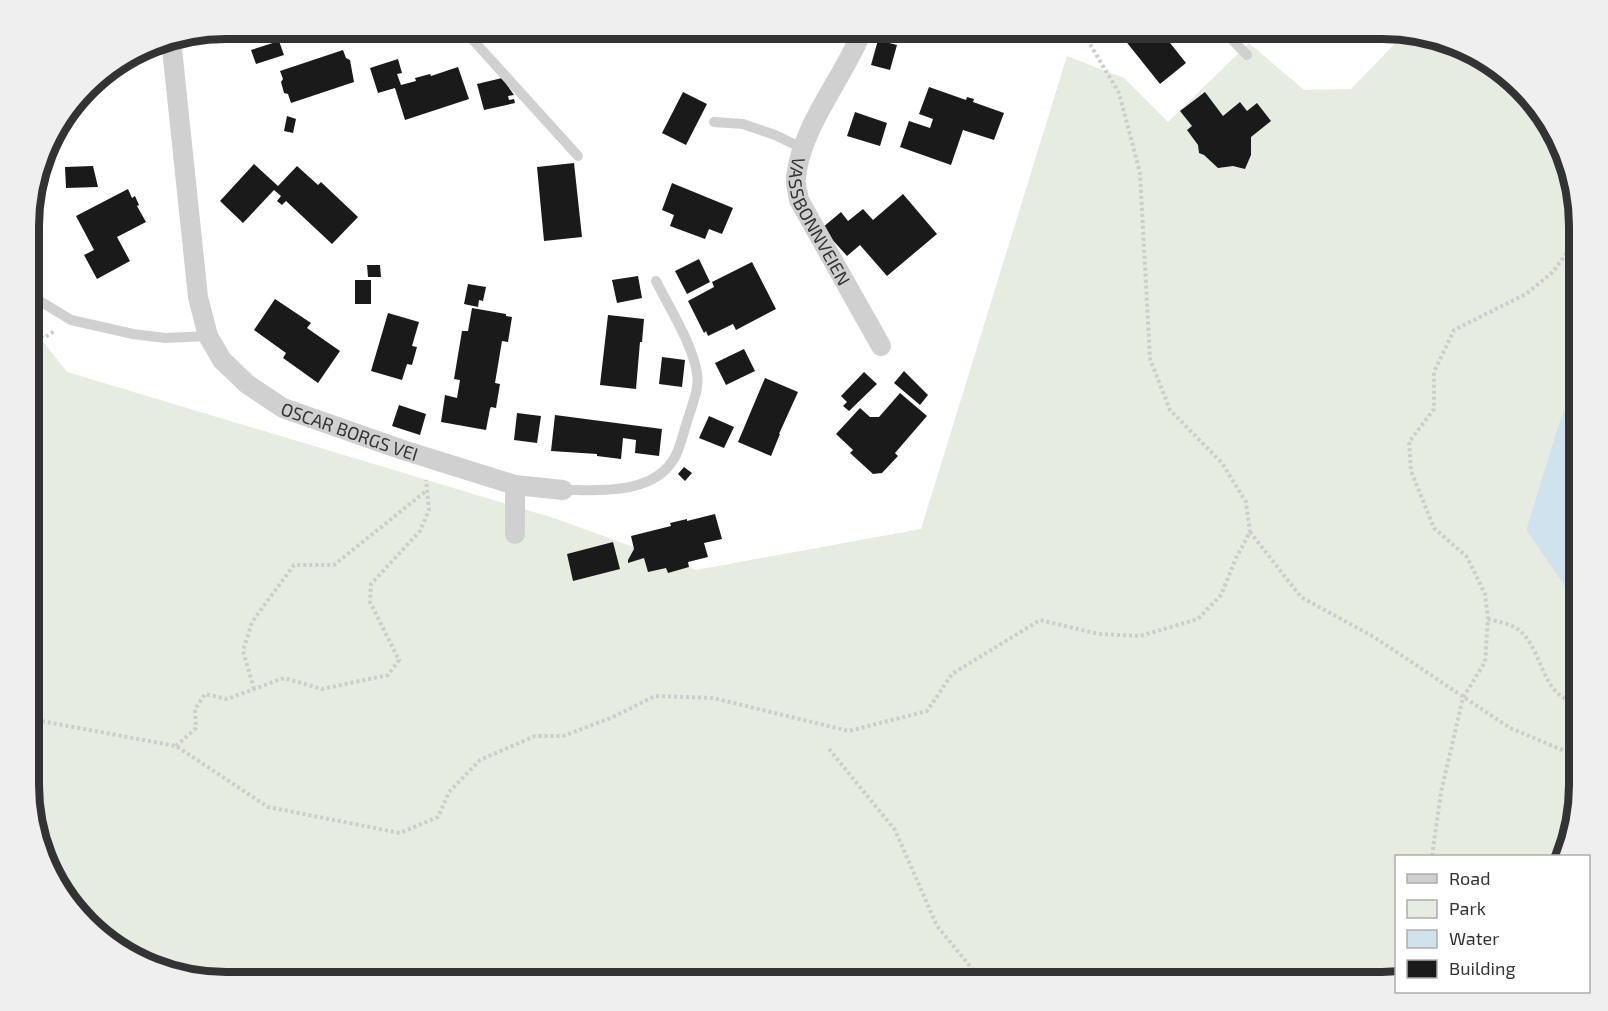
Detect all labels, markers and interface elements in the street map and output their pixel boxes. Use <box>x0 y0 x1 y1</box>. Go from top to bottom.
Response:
street label: VASSBONNVEIEN <box>785 155 856 289</box>
street label: OSCAR BORGS VEI <box>278 397 421 465</box>
legend <box>1395 855 1590 993</box>
text: Road <box>1449 867 1490 889</box>
text: Park <box>1449 897 1486 919</box>
text: Water <box>1449 927 1499 949</box>
text: Building <box>1449 957 1516 979</box>

